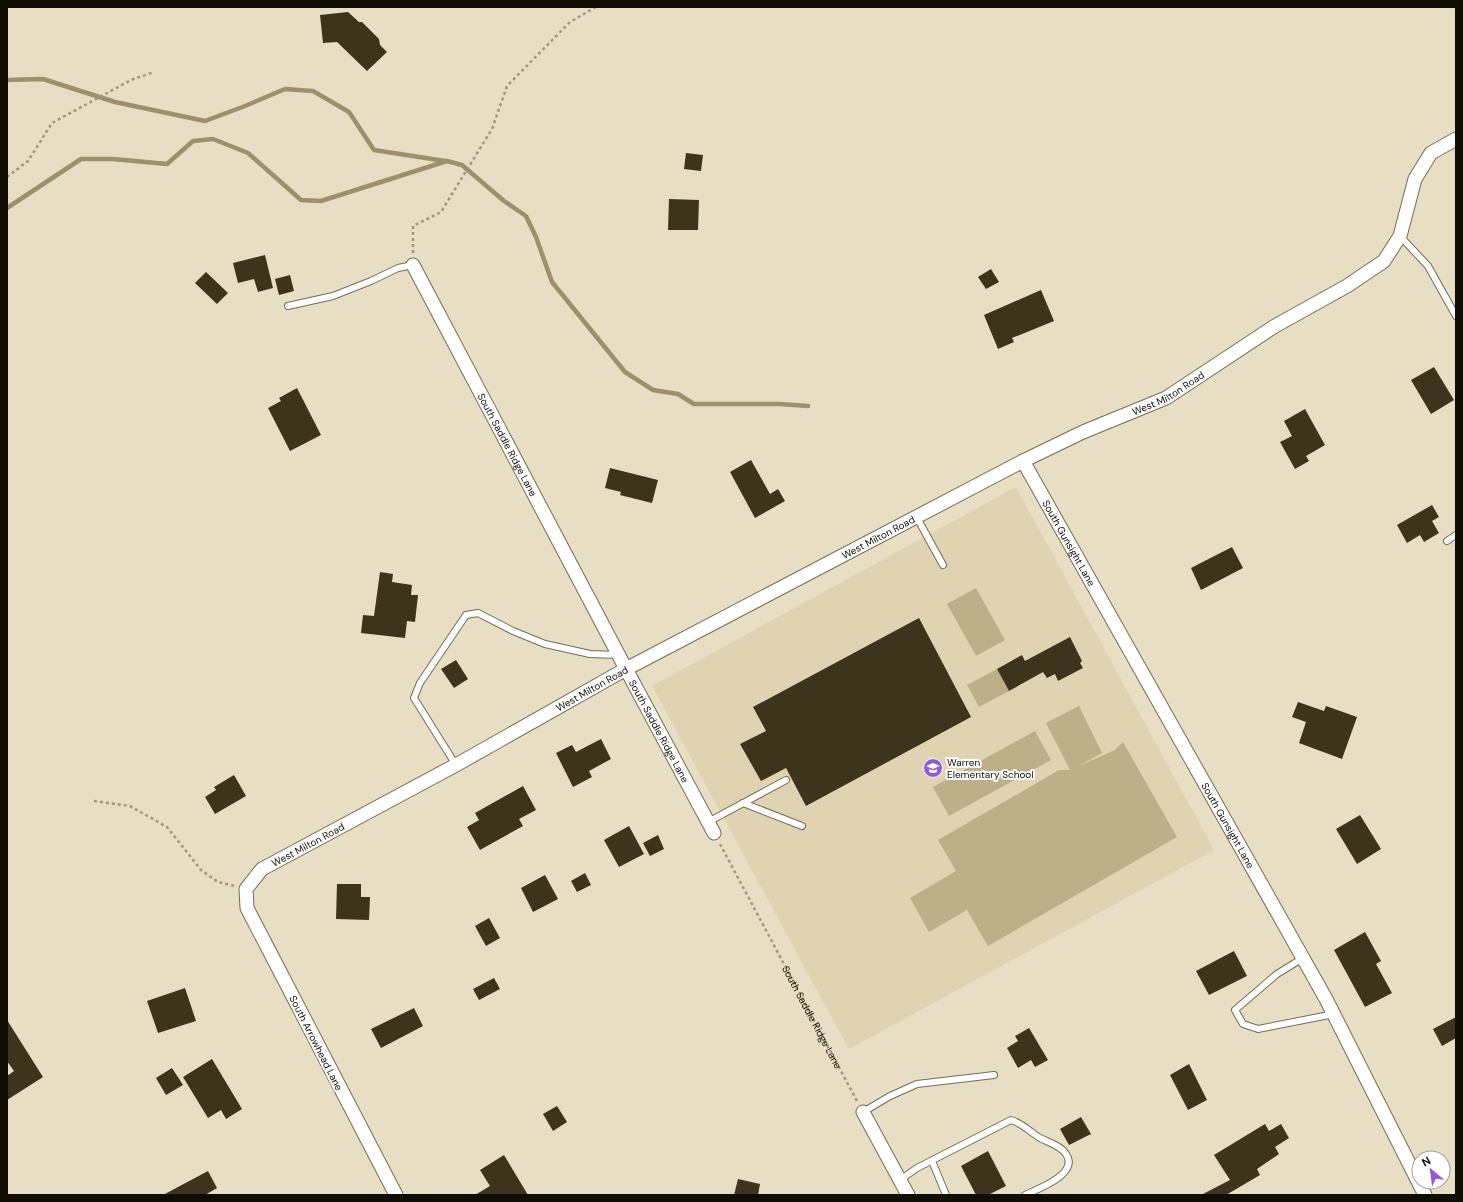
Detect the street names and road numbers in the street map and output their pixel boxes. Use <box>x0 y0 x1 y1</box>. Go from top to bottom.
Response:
street label: West Milton Road <box>1130 368 1207 418</box>
street label: South Saddle Ridge Lane <box>475 391 540 499</box>
street label: South Gunsight Lane <box>1040 498 1099 588</box>
street label: West Milton Road <box>839 512 917 561</box>
street label: West Milton Road <box>553 663 630 714</box>
street label: South Saddle Ridge Lane <box>626 677 692 785</box>
street label: South Gunsight Lane <box>1199 780 1258 871</box>
street label: West Milton Road <box>269 820 346 869</box>
street label: South Saddle Ridge Lane <box>779 963 845 1071</box>
street label: South Arrowhead Lane <box>286 993 346 1093</box>

